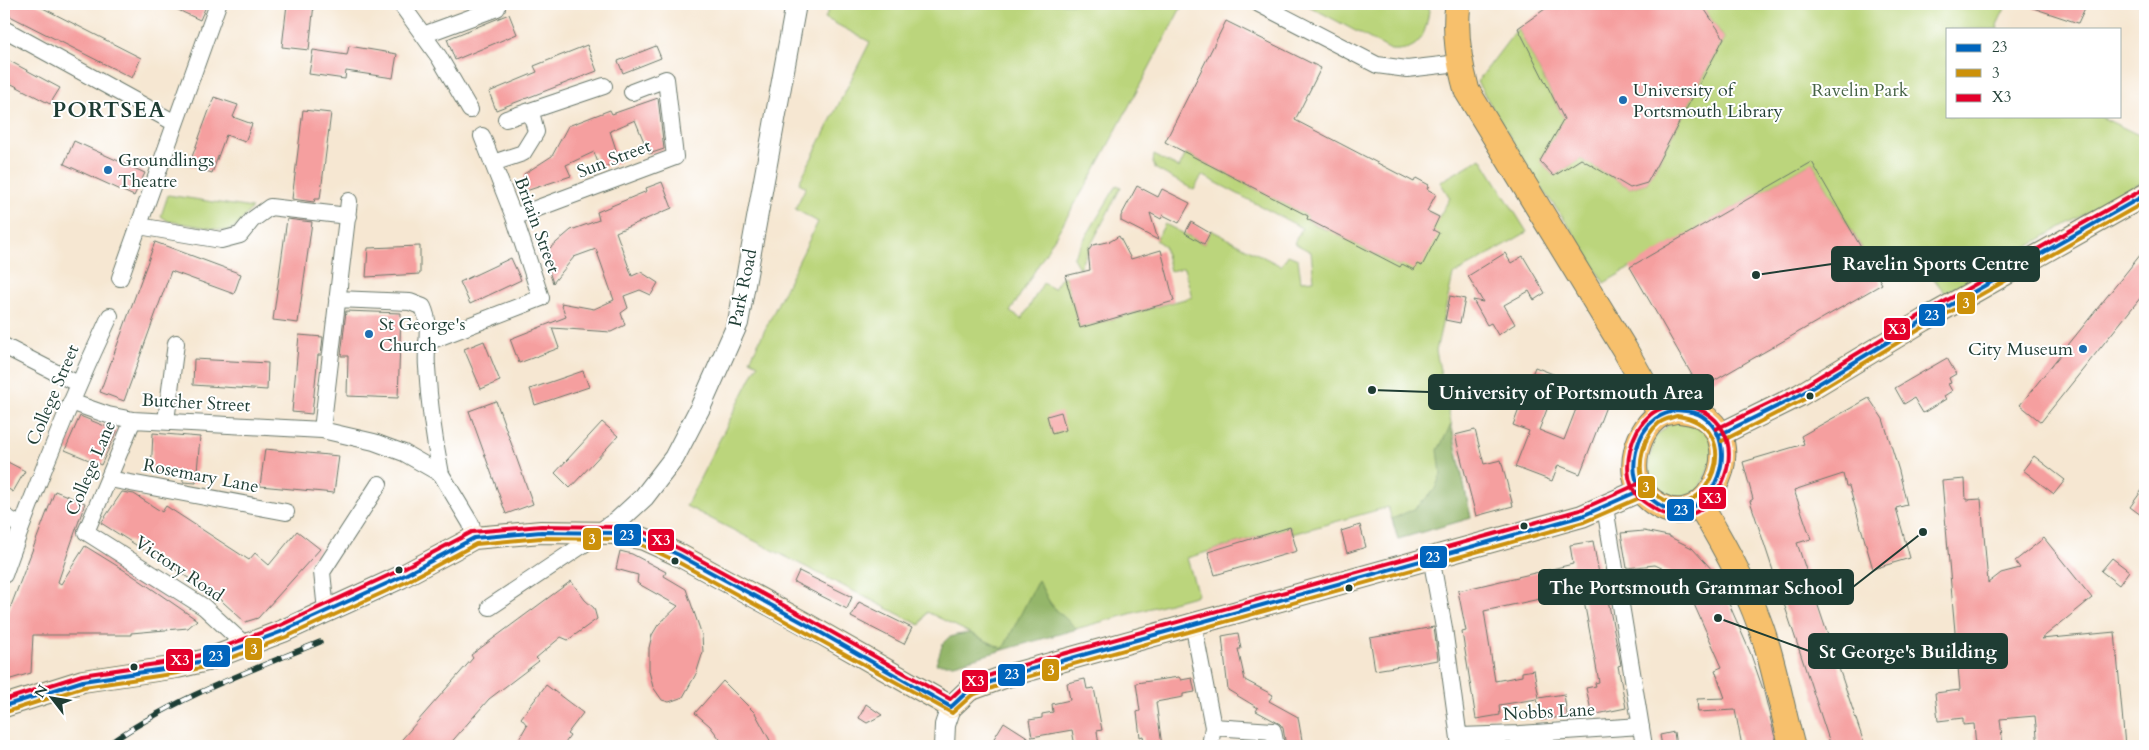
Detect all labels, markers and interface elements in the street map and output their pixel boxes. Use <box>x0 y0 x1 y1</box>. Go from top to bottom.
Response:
legend <box>1946 28 2122 118</box>
text: 23 <box>1992 37 2007 57</box>
text: 3 <box>1992 63 2000 83</box>
place label: University of Portsmouth Library <box>1633 78 1783 124</box>
park label: Ravelin Park <box>1812 78 1909 103</box>
text: X3 <box>1992 87 2011 107</box>
marker: University of Portsmouth Library <box>1617 94 1629 106</box>
district label: PORTSEA <box>52 95 166 125</box>
street label: Sun Street <box>573 133 655 185</box>
place label: Groundlings Theatre <box>118 148 214 194</box>
marker: Groundlings Theatre <box>102 164 114 176</box>
street label: Britain Street <box>508 173 566 277</box>
street label: Park Road <box>723 246 764 329</box>
callout: Ravelin Sports Centre <box>1832 247 2039 281</box>
text: Ravelin Sports Centre <box>1843 251 2029 277</box>
line badge: 3 <box>1956 291 1976 315</box>
text: 3 <box>1962 294 1970 313</box>
line badge: 23 <box>1918 303 1946 327</box>
text: 23 <box>1925 306 1939 325</box>
place label: St George's Church <box>379 312 466 358</box>
line badge: X3 <box>1883 317 1911 341</box>
text: X3 <box>1888 320 1906 339</box>
marker: St George's Church <box>363 328 375 340</box>
place label: City Museum <box>1968 337 2074 362</box>
street label: College Street <box>21 340 86 449</box>
marker: City Museum <box>2077 343 2089 355</box>
callout: University of Portsmouth Area <box>1429 375 1713 409</box>
text: University of Portsmouth Area <box>1439 380 1704 406</box>
street label: Butcher Street <box>141 388 251 418</box>
unlabelled marker <box>1805 391 1815 401</box>
street label: College Lane <box>60 417 122 519</box>
street label: Rosemary Lane <box>141 453 261 499</box>
line badge: 3 <box>1637 475 1656 499</box>
text: 3 <box>1642 478 1650 497</box>
line badge: X3 <box>1698 486 1727 510</box>
text: X3 <box>1703 489 1721 508</box>
line badge: 23 <box>1666 498 1695 522</box>
text: 23 <box>1674 501 1688 520</box>
unlabelled marker <box>1519 521 1529 531</box>
line badge: 23 <box>613 523 642 547</box>
text: 23 <box>620 526 634 545</box>
line badge: 3 <box>582 527 602 551</box>
line badge: X3 <box>647 528 675 552</box>
street label: Victory Road <box>130 530 229 608</box>
text: 3 <box>588 530 596 549</box>
text: X3 <box>652 531 670 550</box>
line badge: 23 <box>1419 545 1448 569</box>
text: 23 <box>1426 548 1440 567</box>
unlabelled marker <box>670 556 680 566</box>
unlabelled marker <box>394 565 404 575</box>
callout: The Portsmouth Grammar School <box>1539 570 1853 604</box>
text: The Portsmouth Grammar School <box>1549 575 1843 601</box>
unlabelled marker <box>1344 583 1354 593</box>
callout: St George's Building <box>1809 634 2007 668</box>
line badge: 3 <box>244 637 263 661</box>
text: St George's Building <box>1819 639 1998 665</box>
text: 3 <box>250 640 258 659</box>
line badge: 23 <box>202 644 231 668</box>
text: 23 <box>209 647 223 666</box>
line badge: X3 <box>165 648 194 672</box>
text: X3 <box>171 651 189 670</box>
line badge: 3 <box>1041 658 1060 682</box>
text: 3 <box>1047 661 1055 680</box>
unlabelled marker <box>129 662 139 672</box>
line badge: 23 <box>997 663 1026 687</box>
text: 23 <box>1005 665 1019 684</box>
line badge: X3 <box>961 669 989 693</box>
north arrow <box>28 672 78 722</box>
text: X3 <box>966 672 984 691</box>
text: N <box>30 681 53 702</box>
street label: Nobbs Lane <box>1502 697 1596 727</box>

